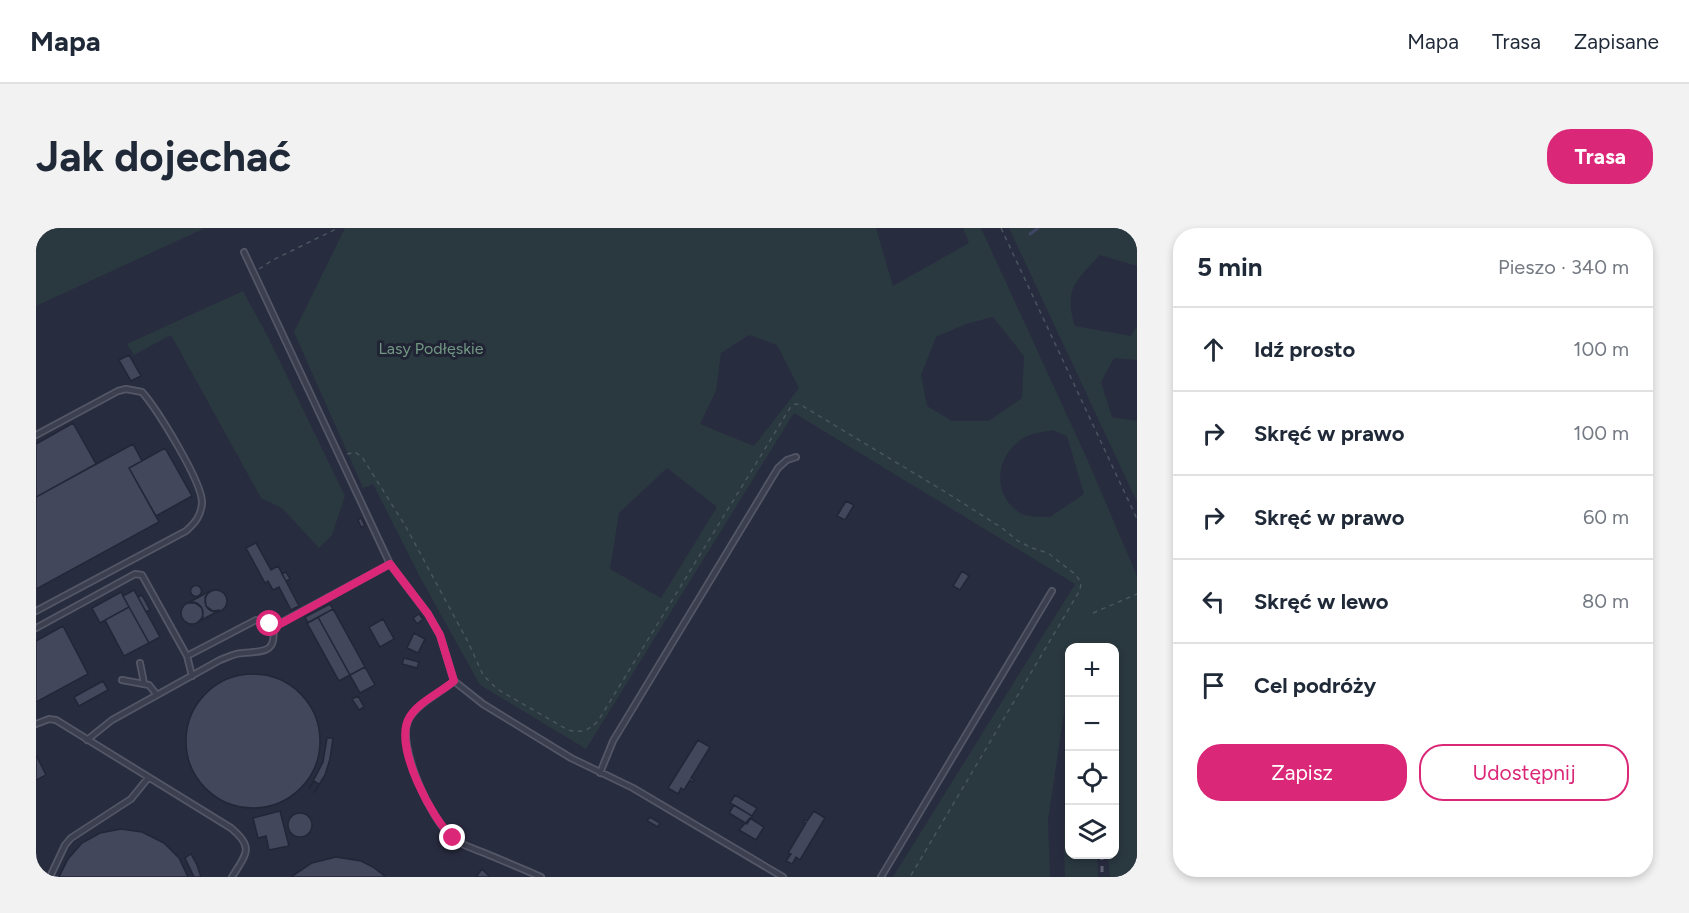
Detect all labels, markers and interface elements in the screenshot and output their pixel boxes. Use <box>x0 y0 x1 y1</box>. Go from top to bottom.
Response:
text: Mapa <box>30 24 101 58</box>
text: Mapa <box>1407 29 1459 54</box>
text: Trasa <box>1492 29 1541 54</box>
text: Zapisane <box>1574 29 1659 54</box>
button: Trasa <box>1547 129 1653 184</box>
text: Jak dojechać <box>36 131 291 182</box>
text: 5 min <box>1197 251 1263 283</box>
text: Pieszo · 340 m <box>1498 255 1629 279</box>
icon: ahead <box>1197 333 1230 366</box>
text: Idź prosto <box>1254 336 1355 363</box>
text: 100 m <box>1573 337 1629 361</box>
park label: Lasy Podłęskie <box>379 339 484 358</box>
icon: right <box>1197 417 1230 450</box>
text: Skręć w prawo <box>1254 420 1404 447</box>
text: 100 m <box>1573 421 1629 445</box>
icon: right <box>1197 501 1230 534</box>
text: Skręć w prawo <box>1254 504 1404 531</box>
text: 60 m <box>1583 505 1629 529</box>
icon: left <box>1197 585 1230 618</box>
text: Skręć w lewo <box>1254 588 1389 615</box>
text: 80 m <box>1582 589 1629 613</box>
route start <box>256 610 282 636</box>
map controls <box>1065 643 1119 859</box>
button: + <box>1065 643 1119 697</box>
icon: arrive <box>1197 669 1230 702</box>
text: Cel podróży <box>1254 672 1376 699</box>
button: − <box>1065 697 1119 751</box>
button: Zapisz <box>1197 744 1407 801</box>
button: Udostępnij <box>1419 744 1629 801</box>
button: locate <box>1065 751 1119 805</box>
button: layers <box>1065 805 1119 859</box>
route end <box>439 824 465 850</box>

